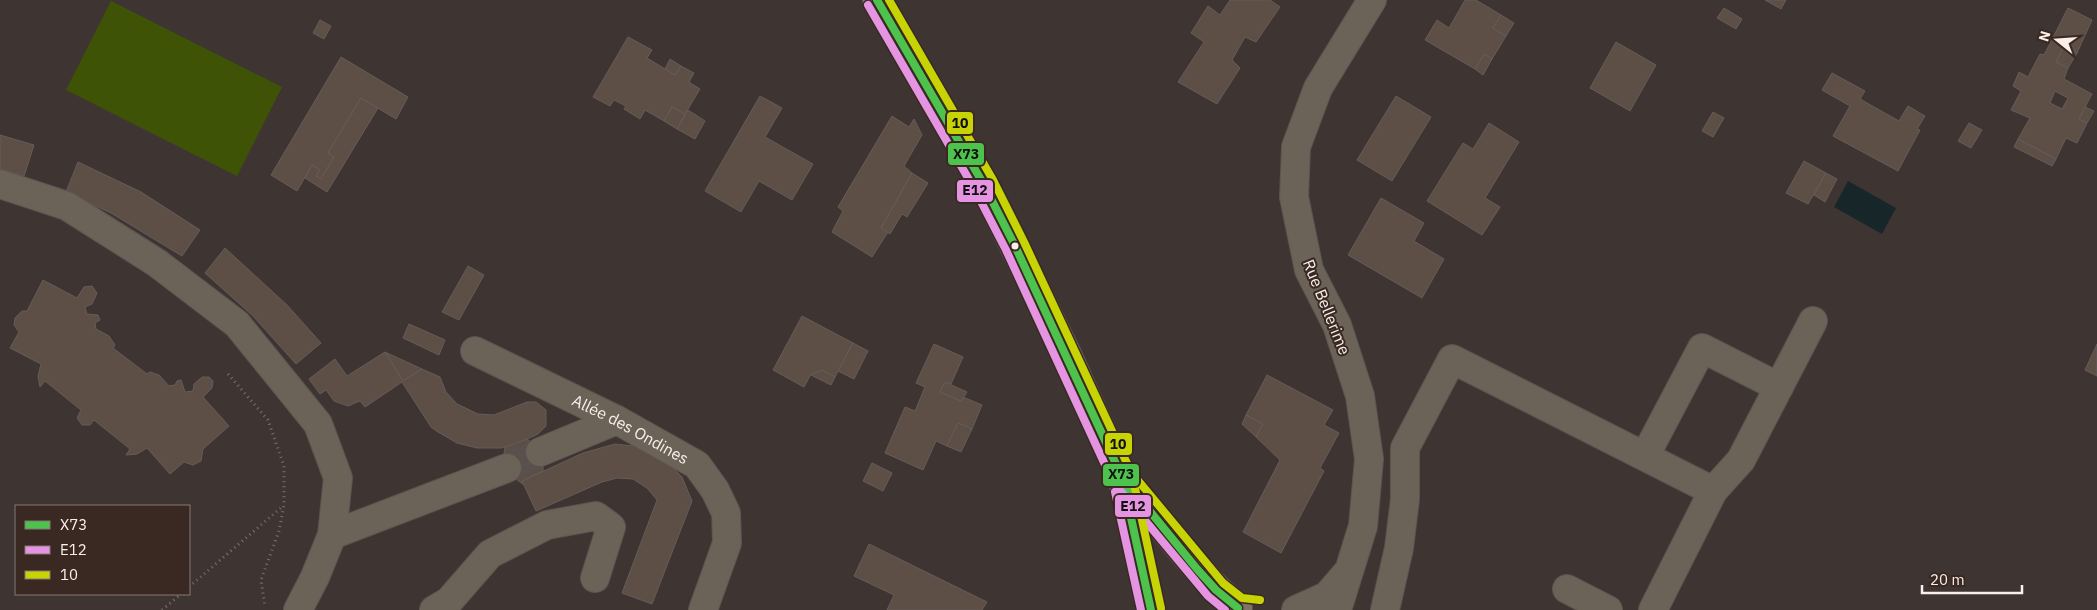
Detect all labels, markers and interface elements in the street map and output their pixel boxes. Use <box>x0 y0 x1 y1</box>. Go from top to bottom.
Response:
north arrow <box>2032 15 2082 65</box>
text: N <box>2034 29 2055 44</box>
line badge: 10 <box>946 111 974 135</box>
text: 10 <box>952 114 968 132</box>
line badge: X73 <box>947 142 985 166</box>
text: X73 <box>953 145 979 163</box>
line badge: E12 <box>956 179 994 203</box>
text: E12 <box>962 181 988 199</box>
unlabelled marker <box>1010 241 1020 251</box>
street label: Rue Bellerime <box>1299 256 1355 358</box>
street label: Allée des Ondines <box>569 390 692 468</box>
line badge: 10 <box>1104 432 1133 456</box>
text: 10 <box>1110 435 1126 453</box>
line badge: X73 <box>1102 463 1140 487</box>
text: X73 <box>1108 465 1134 483</box>
line badge: E12 <box>1114 494 1152 518</box>
text: E12 <box>1120 497 1146 515</box>
legend <box>15 505 190 595</box>
text: X73 <box>60 515 87 534</box>
text: E12 <box>60 540 87 559</box>
scale bar <box>1922 562 2022 594</box>
text: 10 <box>60 565 78 584</box>
text: 20 m <box>1930 570 1965 589</box>

